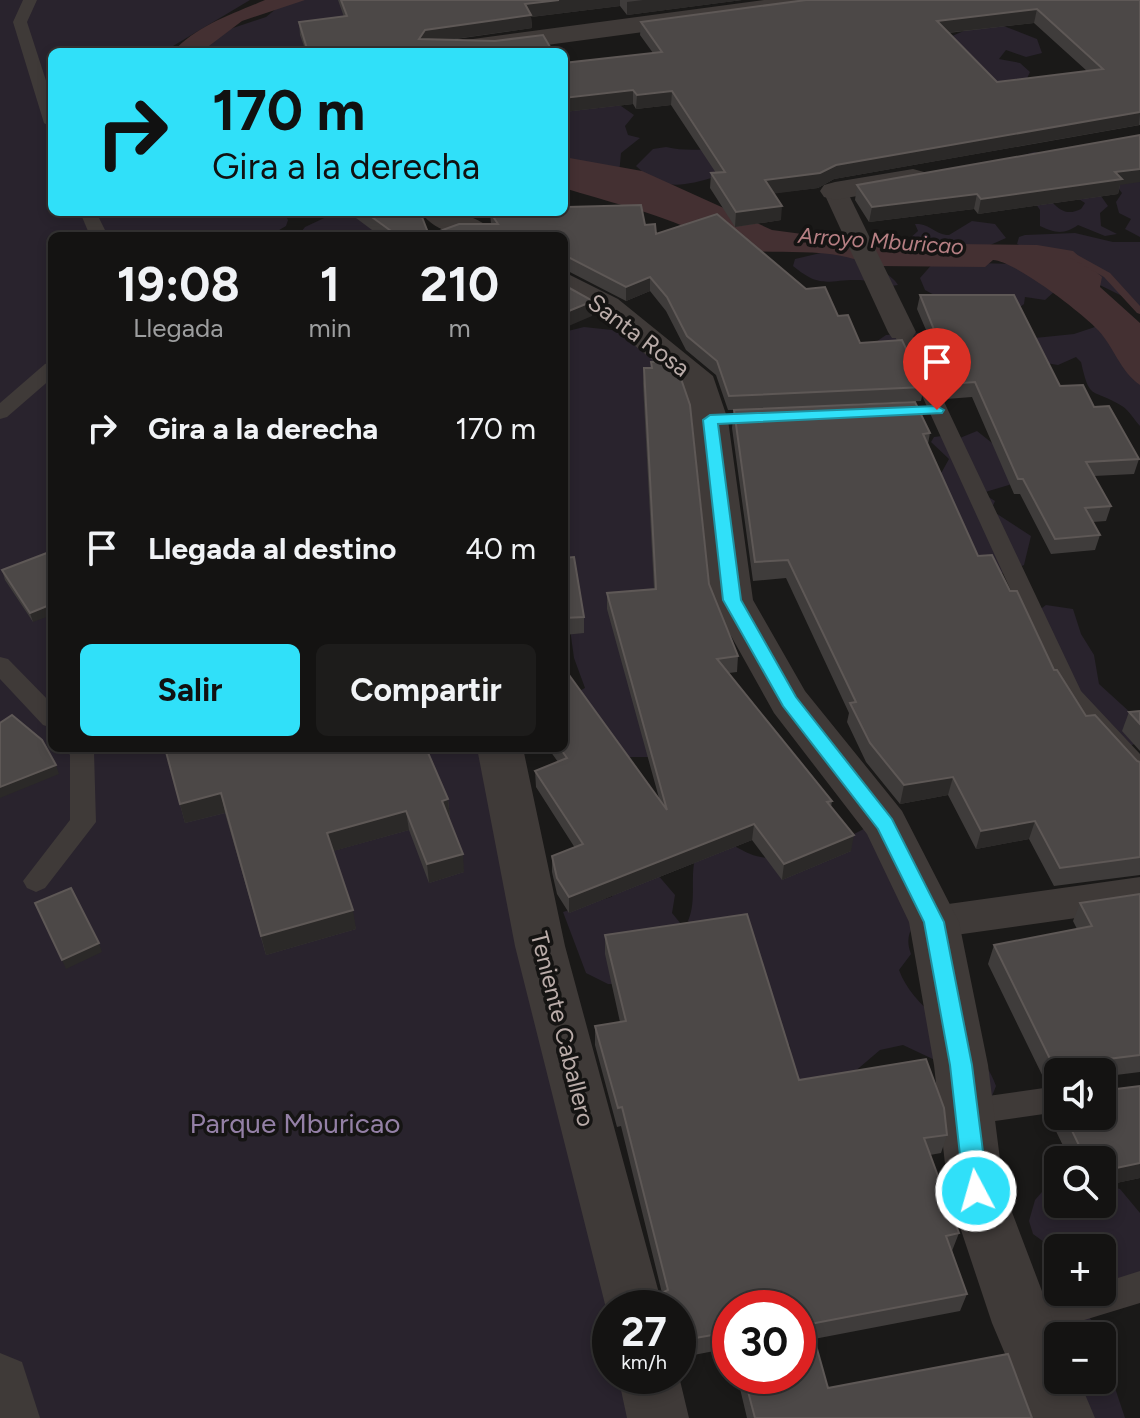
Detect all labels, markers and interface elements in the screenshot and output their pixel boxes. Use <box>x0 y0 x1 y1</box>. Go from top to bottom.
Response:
text: 170 m <box>212 77 365 144</box>
icon: right <box>80 80 184 184</box>
text: Gira a la derecha <box>212 145 480 188</box>
water label: Arroyo Mburicao <box>796 222 965 260</box>
text: 19:08 <box>117 255 240 313</box>
text: 1 <box>320 255 340 313</box>
text: 210 <box>420 255 499 313</box>
street label: Santa Rosa <box>582 287 696 383</box>
text: Llegada <box>133 312 224 344</box>
text: min <box>309 312 351 344</box>
text: m <box>449 312 471 344</box>
pin <box>903 328 971 410</box>
icon: arrive <box>915 340 959 384</box>
icon: right <box>80 406 124 450</box>
text: Gira a la derecha <box>148 410 378 447</box>
text: 170 m <box>455 410 536 447</box>
icon: arrive <box>80 526 124 570</box>
text: Llegada al destino <box>148 530 396 567</box>
text: 40 m <box>465 530 536 567</box>
button: Salir <box>80 644 300 736</box>
button: Compartir <box>316 644 536 736</box>
street label: Teniente Caballero <box>525 929 601 1129</box>
map controls <box>1044 1058 1116 1394</box>
button: sound <box>1044 1058 1116 1130</box>
park label: Parque Mburicao <box>189 1106 401 1140</box>
button: search <box>1044 1146 1116 1218</box>
position arrow <box>934 1149 1018 1233</box>
button: + <box>1044 1234 1116 1306</box>
speed limit sign: 30 <box>712 1290 816 1394</box>
text: 27 <box>621 1308 667 1356</box>
button: − <box>1044 1322 1116 1394</box>
text: km/h <box>621 1350 667 1374</box>

